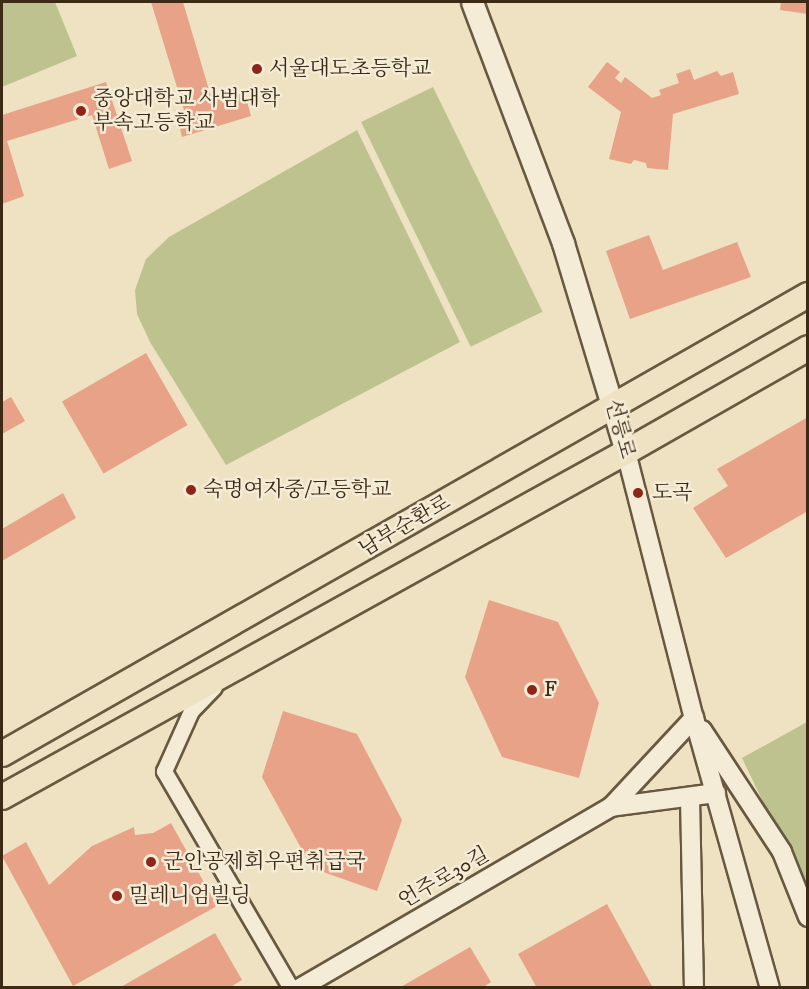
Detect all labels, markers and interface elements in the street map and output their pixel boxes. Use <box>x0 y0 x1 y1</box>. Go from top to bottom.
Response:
place label: 서울대도초등학교 <box>269 56 431 82</box>
marker: 서울대도초등학교 <box>250 62 264 76</box>
place label: 중앙대학교 사범대학 부속고등학교 <box>93 86 280 136</box>
marker: 중앙대학교 사범대학 부속고등학교 <box>74 104 88 118</box>
street label: 선릉로 <box>600 396 640 462</box>
place label: 숙명여자중/고등학교 <box>203 477 391 503</box>
place label: 도곡 <box>652 480 693 506</box>
marker: 숙명여자중/고등학교 <box>184 483 198 497</box>
marker: 도곡 <box>629 484 647 502</box>
street label: 남부순환로 <box>355 490 455 562</box>
place label: F <box>544 677 557 703</box>
marker: F <box>525 683 539 697</box>
street label: 언주로30길 <box>394 842 494 914</box>
place label: 군인공제회우편취급국 <box>163 849 366 875</box>
marker: 군인공제회우편취급국 <box>144 855 158 869</box>
place label: 밀레니엄빌딩 <box>129 883 251 909</box>
marker: 밀레니엄빌딩 <box>110 889 124 903</box>

